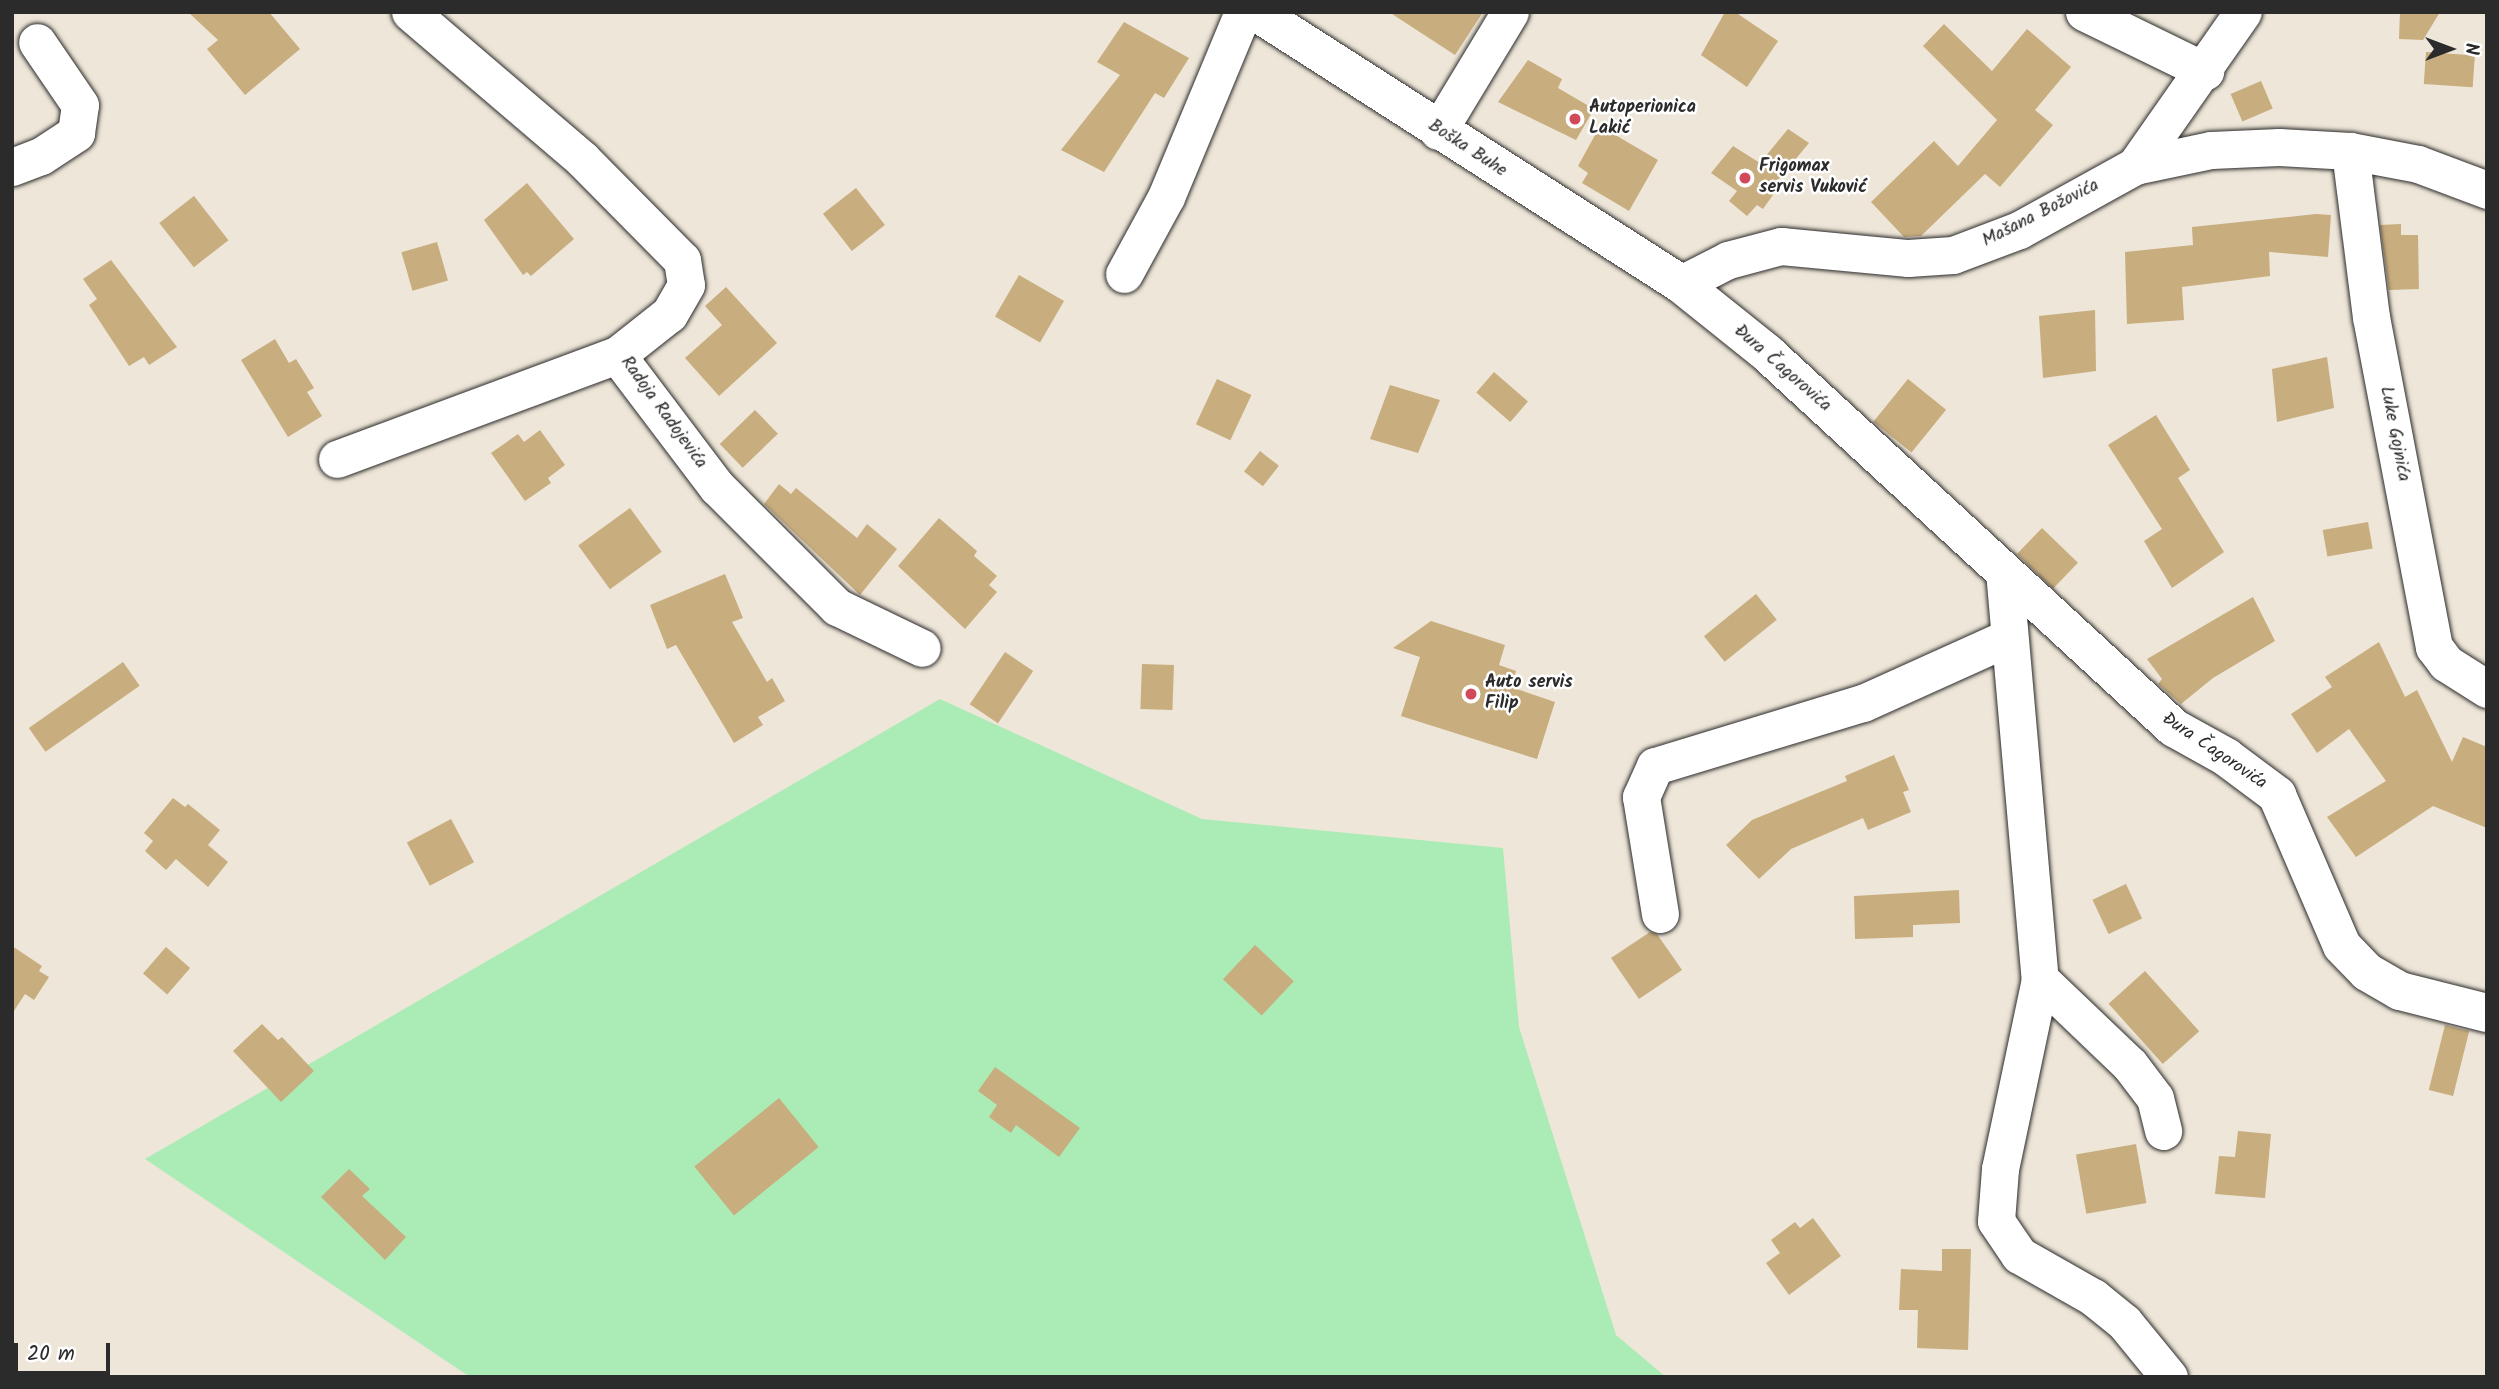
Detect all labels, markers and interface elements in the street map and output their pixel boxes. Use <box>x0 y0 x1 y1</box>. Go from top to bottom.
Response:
north arrow <box>2415 14 2485 84</box>
text: N <box>2456 43 2486 55</box>
place label: Autoperionica Lakić <box>1589 98 1696 140</box>
marker: Autoperionica Lakić <box>1567 111 1583 127</box>
street label: Boška Buhe <box>1424 116 1510 182</box>
place label: Frigomax servis Vuković <box>1759 157 1867 200</box>
marker: Frigomax servis Vuković <box>1737 170 1753 186</box>
street label: Mašana Božovića <box>1979 175 2103 253</box>
street label: Đura Čagorovića <box>1729 321 1835 417</box>
street label: Radoja Radojevića <box>615 353 711 473</box>
street label: Luke Gojnića <box>2374 385 2414 483</box>
place label: Auto servis Filip <box>1485 673 1573 716</box>
marker: Auto servis Filip <box>1463 686 1479 702</box>
street label: Đura Čagorovića <box>2158 709 2270 795</box>
scale bar <box>18 1330 114 1374</box>
text: 20 m <box>27 1338 75 1371</box>

